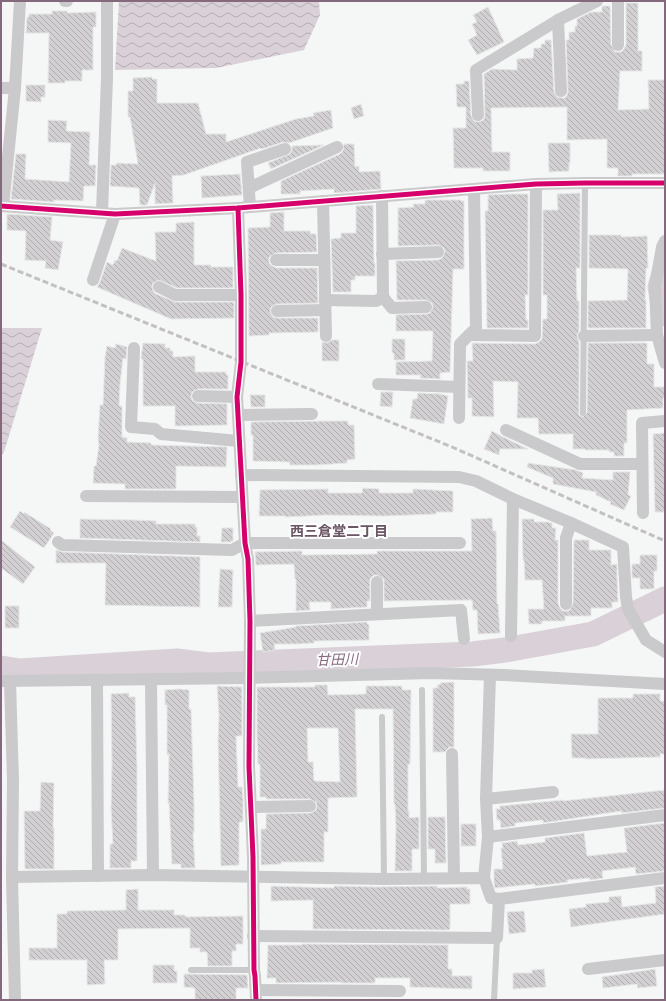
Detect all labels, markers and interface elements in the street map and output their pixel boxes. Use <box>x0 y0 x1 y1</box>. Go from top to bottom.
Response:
district label: 西三倉堂二丁目 <box>290 523 388 540</box>
water label: 甘田川 <box>316 651 360 669</box>

